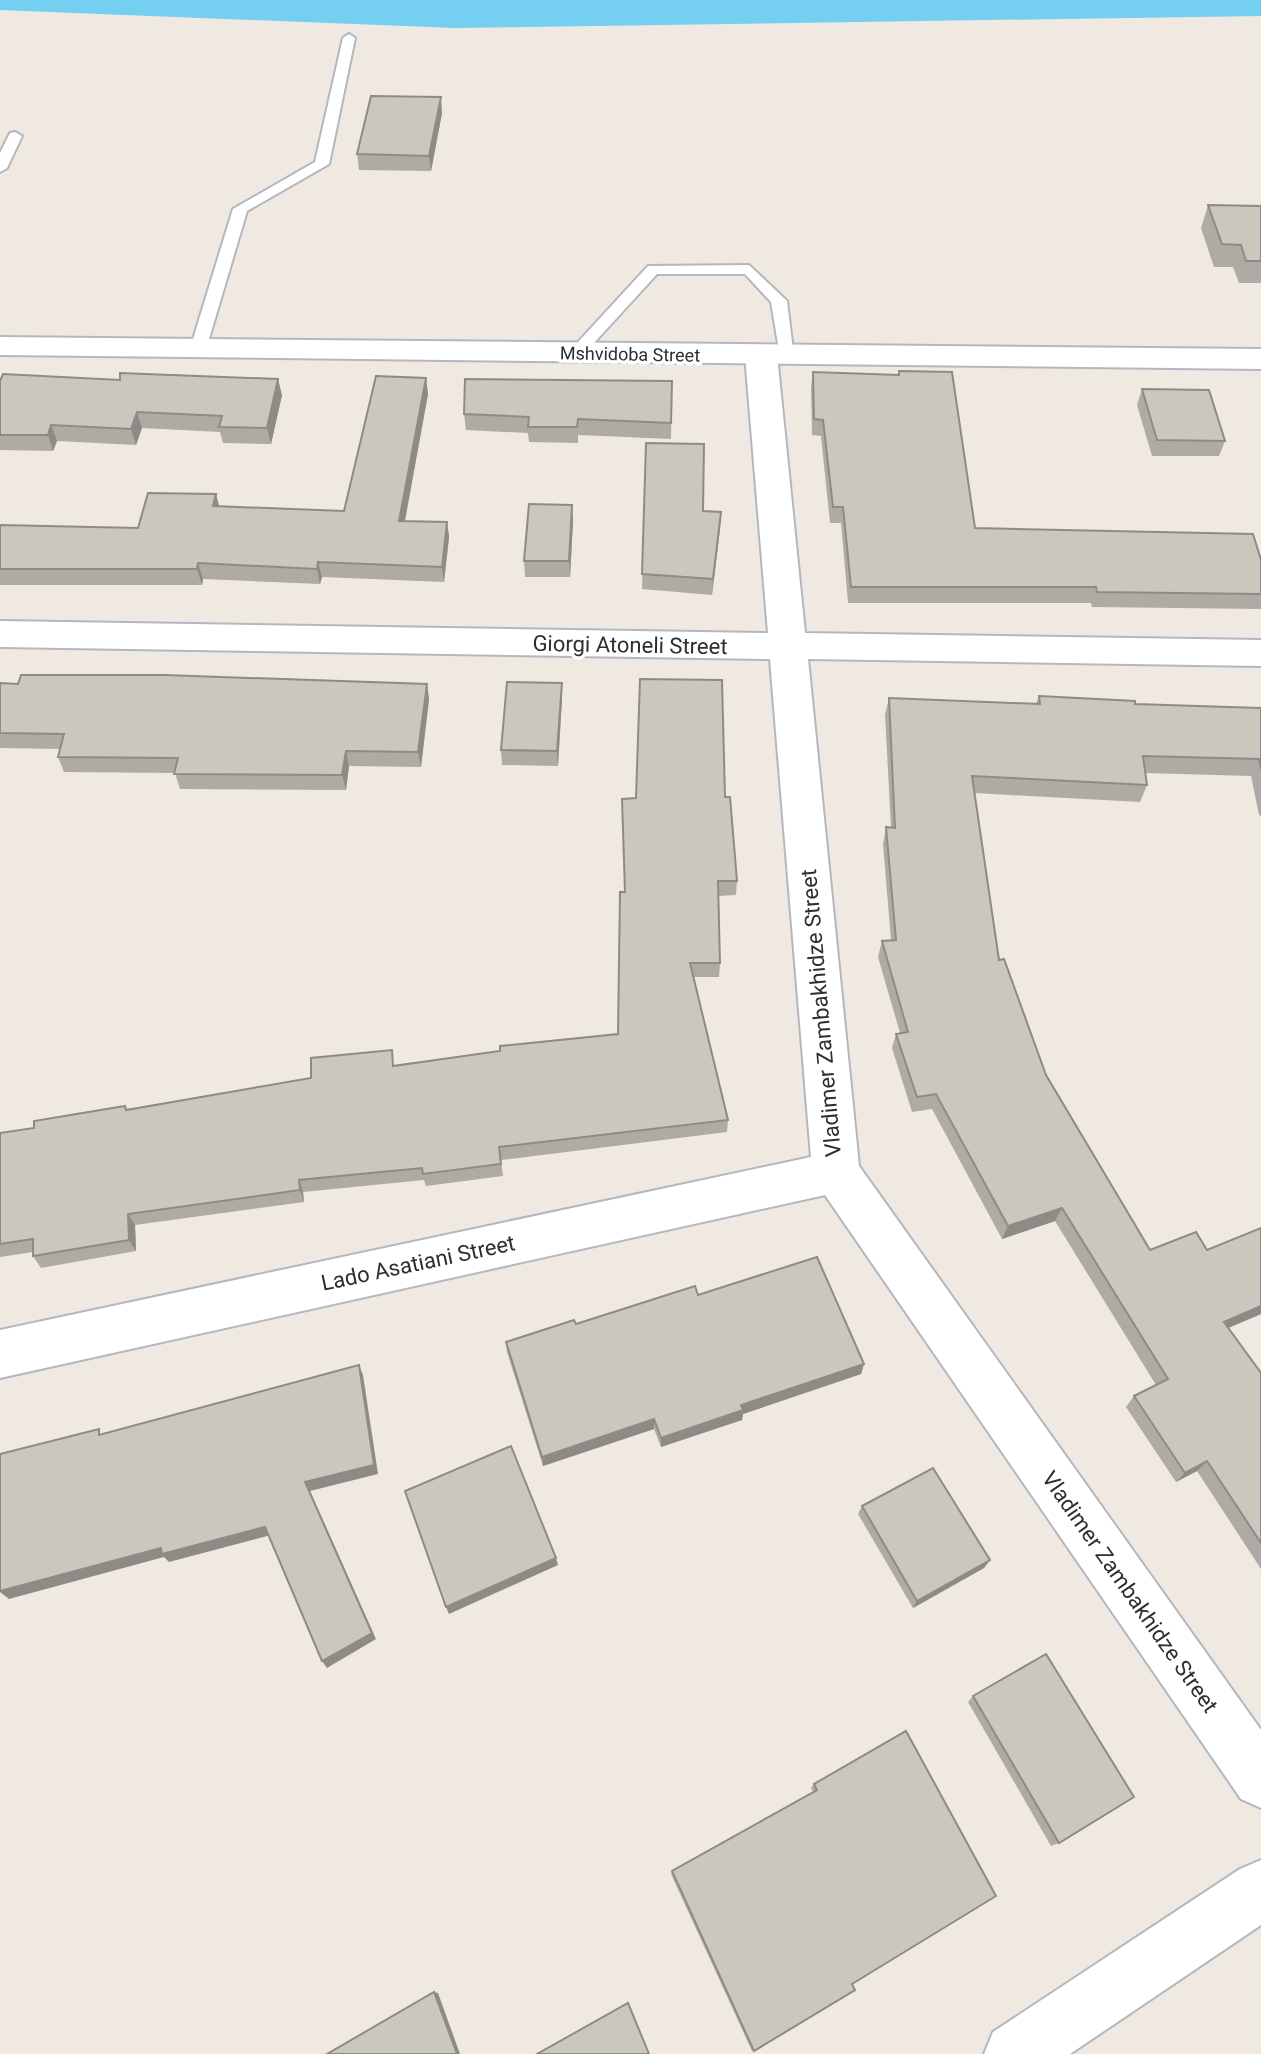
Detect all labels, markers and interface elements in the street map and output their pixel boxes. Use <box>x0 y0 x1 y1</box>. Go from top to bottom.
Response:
street label: Mshvidoba Street <box>560 342 700 366</box>
street label: Giorgi Atoneli Street <box>532 631 728 659</box>
street label: Vladimer Zambakhidze Street <box>796 868 846 1158</box>
street label: Lado Asatiani Street <box>319 1230 517 1296</box>
street label: Vladimer Zambakhidze Street <box>1037 1467 1223 1717</box>

